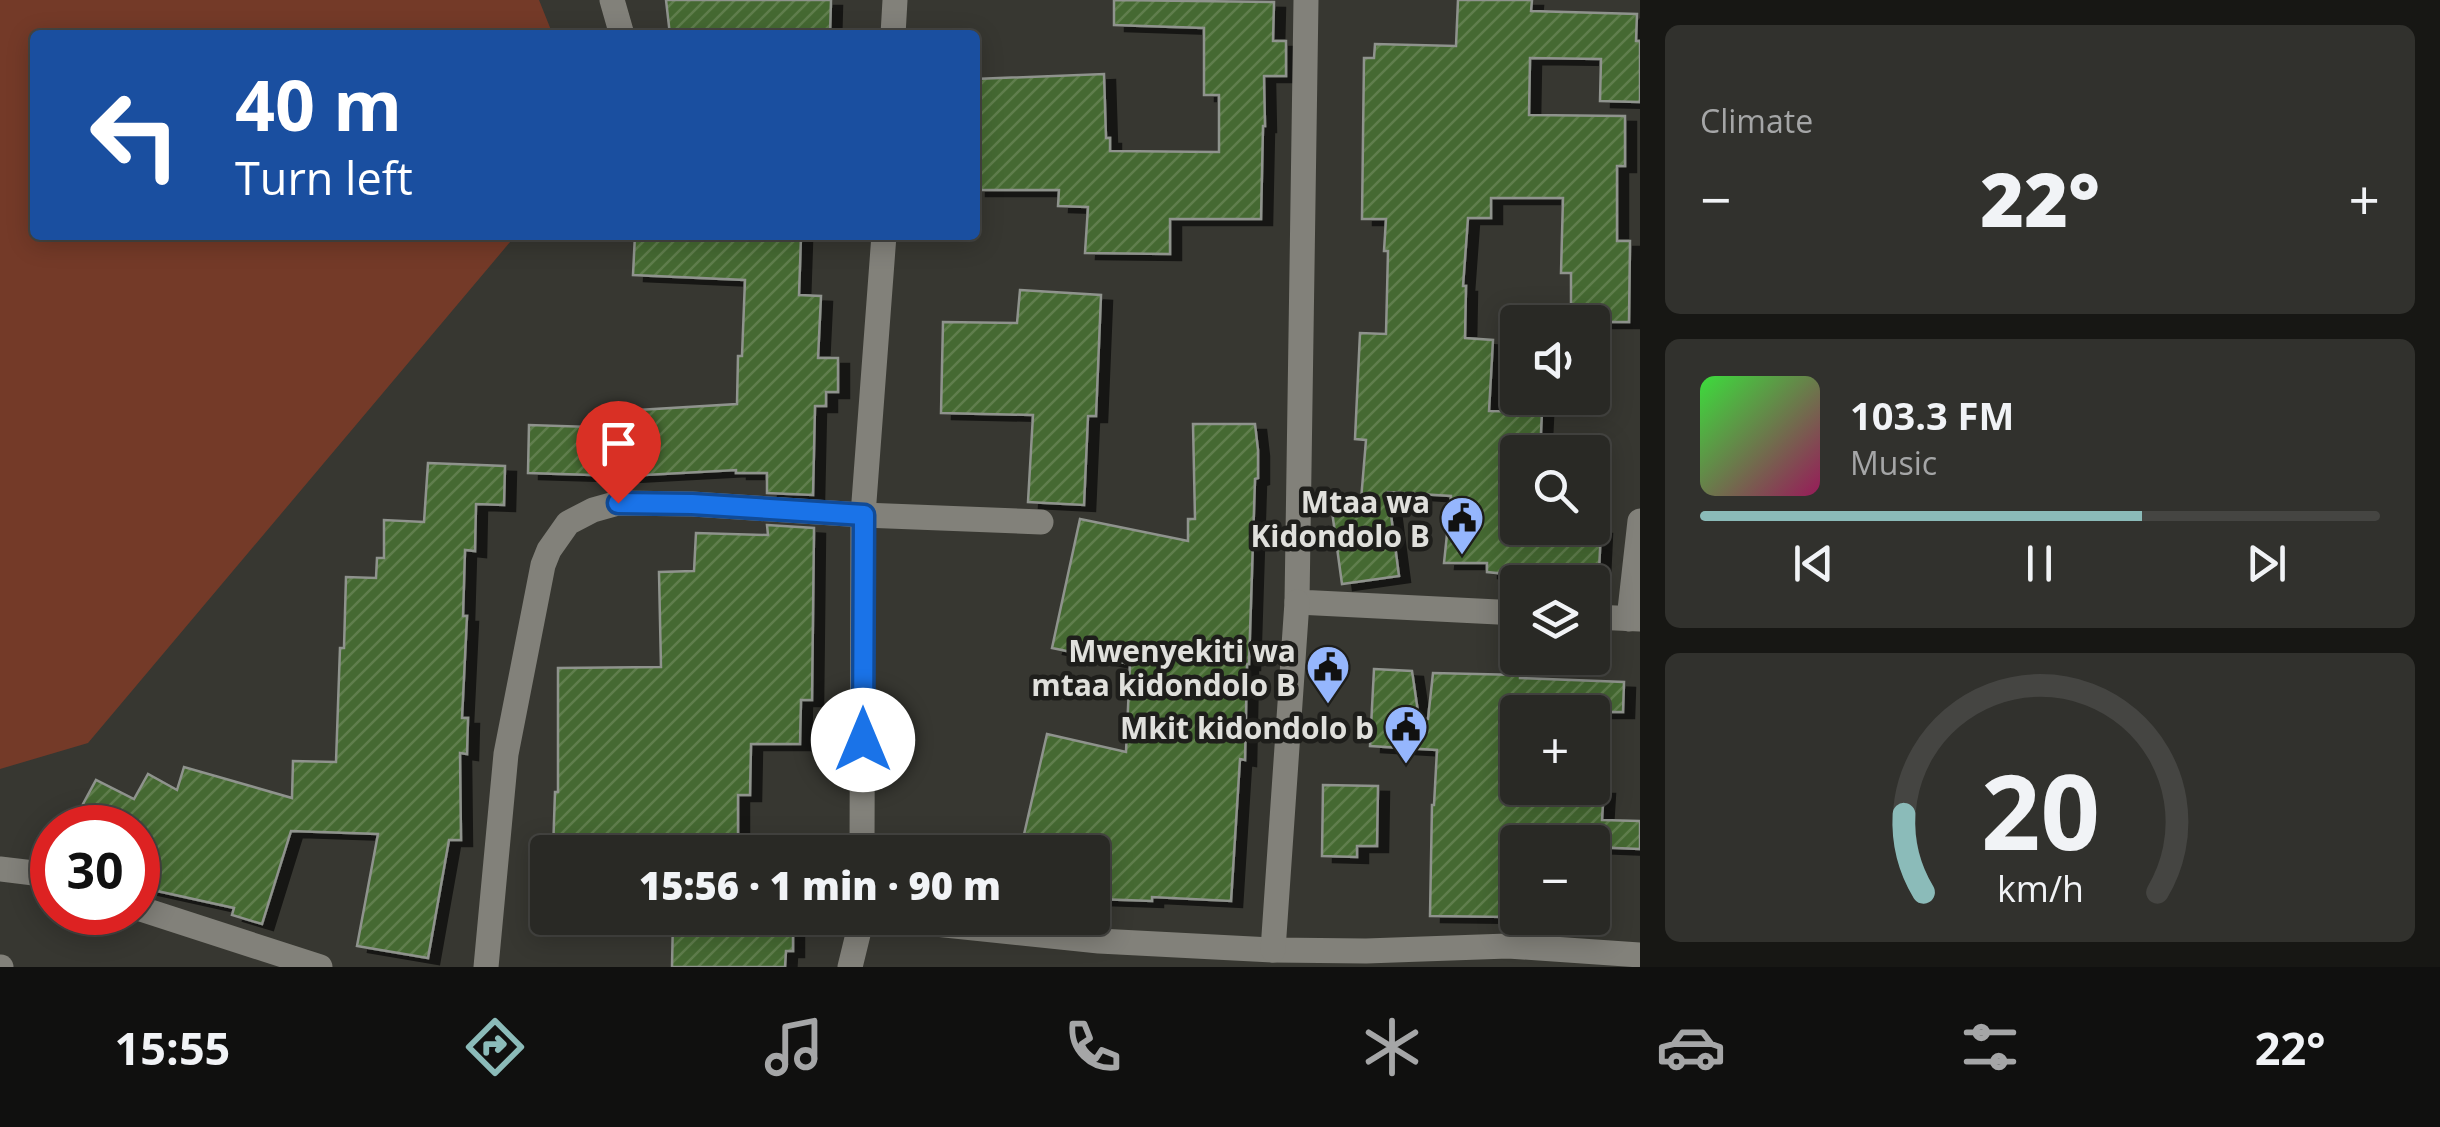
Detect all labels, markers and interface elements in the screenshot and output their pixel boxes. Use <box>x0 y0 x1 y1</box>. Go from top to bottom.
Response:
text: 40 m <box>235 56 402 152</box>
icon: left <box>70 70 200 200</box>
text: Climate <box>1700 99 1813 142</box>
text: Turn left <box>235 147 413 208</box>
text: 22° <box>1980 147 2100 249</box>
text: − <box>1700 161 1731 236</box>
text: + <box>2349 161 2380 236</box>
map controls <box>1500 305 1610 935</box>
button: sound <box>1500 305 1610 415</box>
text: 103.3 FM <box>1850 389 2014 441</box>
pin <box>576 401 661 504</box>
icon: arrive <box>591 416 646 471</box>
button: search <box>1500 435 1610 545</box>
text: Music <box>1850 441 1937 484</box>
place label: Mtaa wa Kidondolo B <box>1250 481 1430 556</box>
public building icon: Mtaa wa Kidondolo B <box>1439 495 1485 556</box>
icon: previous <box>1786 536 1841 591</box>
icon: pause <box>2012 536 2067 591</box>
icon: next <box>2239 536 2294 591</box>
button: layers <box>1500 565 1610 675</box>
place label: Mwenyekiti wa mtaa kidondolo B <box>1031 630 1296 705</box>
public building icon: Mwenyekiti wa mtaa kidondolo B <box>1305 644 1351 705</box>
position arrow <box>811 688 915 792</box>
button: + <box>1500 695 1610 805</box>
public building icon: Mkit kidondolo b <box>1383 704 1429 765</box>
place label: Mkit kidondolo b <box>1120 707 1374 748</box>
text: 20 <box>1981 739 2099 880</box>
speed limit sign: 30 <box>30 805 160 935</box>
button: − <box>1500 825 1610 935</box>
text: 15:56 · 1 min · 90 m <box>639 859 1001 911</box>
text: km/h <box>1997 864 2083 912</box>
icon: directions <box>460 1012 530 1082</box>
icon: music <box>759 1012 829 1082</box>
icon: phone <box>1058 1012 1128 1082</box>
icon: climate <box>1357 1012 1427 1082</box>
icon: car <box>1656 1012 1726 1082</box>
icon: filters <box>1955 1012 2025 1082</box>
text: 15:55 <box>115 1017 230 1078</box>
text: 22° <box>2255 1017 2325 1078</box>

